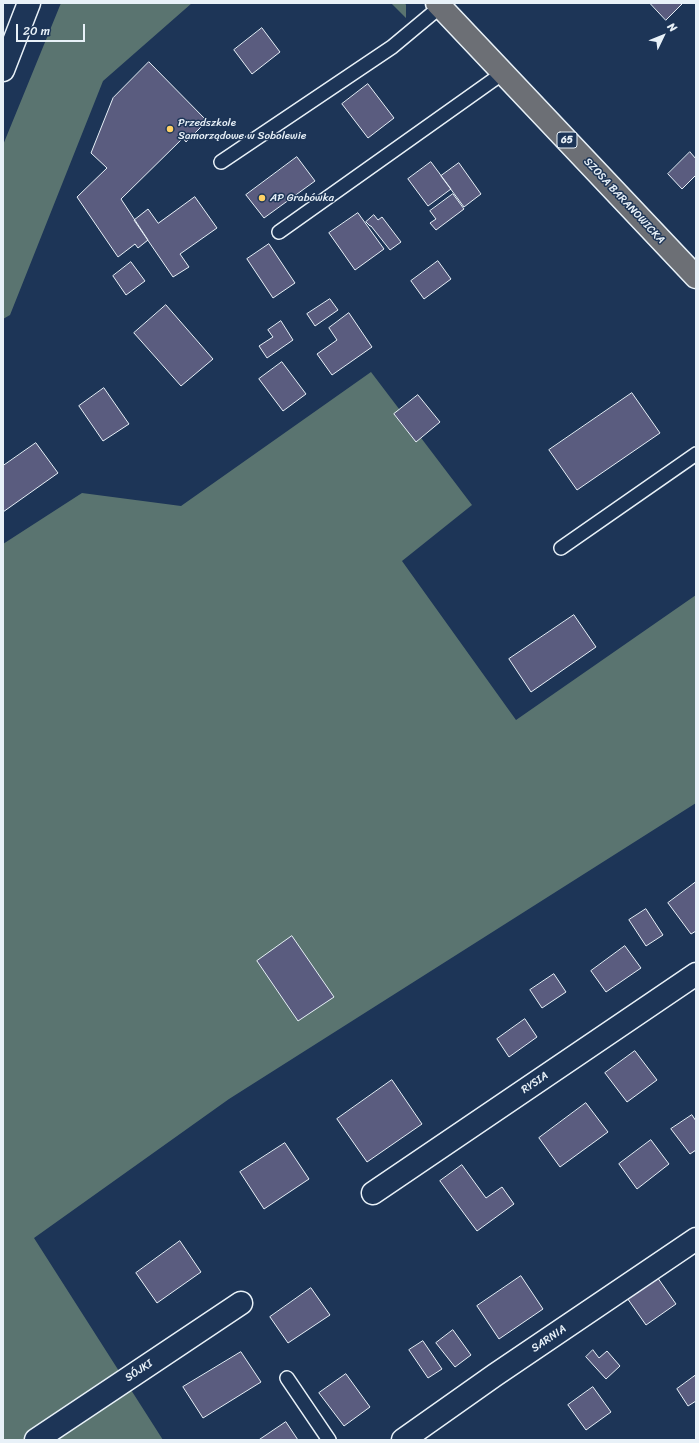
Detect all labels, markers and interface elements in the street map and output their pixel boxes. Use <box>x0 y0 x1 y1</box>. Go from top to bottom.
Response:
scale bar <box>18 16 87 42</box>
north arrow <box>643 16 683 56</box>
text: N <box>663 18 682 37</box>
text: 20 m <box>23 20 50 42</box>
place label: Przedszkole Samorządowe w Sobolewie <box>178 116 306 142</box>
marker: Przedszkole Samorządowe w Sobolewie <box>165 124 175 134</box>
road number: 65 <box>557 132 577 148</box>
street label: SZOSA BARANOWICKA <box>581 155 667 247</box>
place label: AP Grabówka <box>270 191 334 205</box>
marker: AP Grabówka <box>257 193 267 203</box>
street label: RYSIA <box>519 1069 551 1097</box>
street label: SARNIA <box>529 1323 569 1355</box>
street label: SÓJKI <box>123 1357 155 1385</box>

